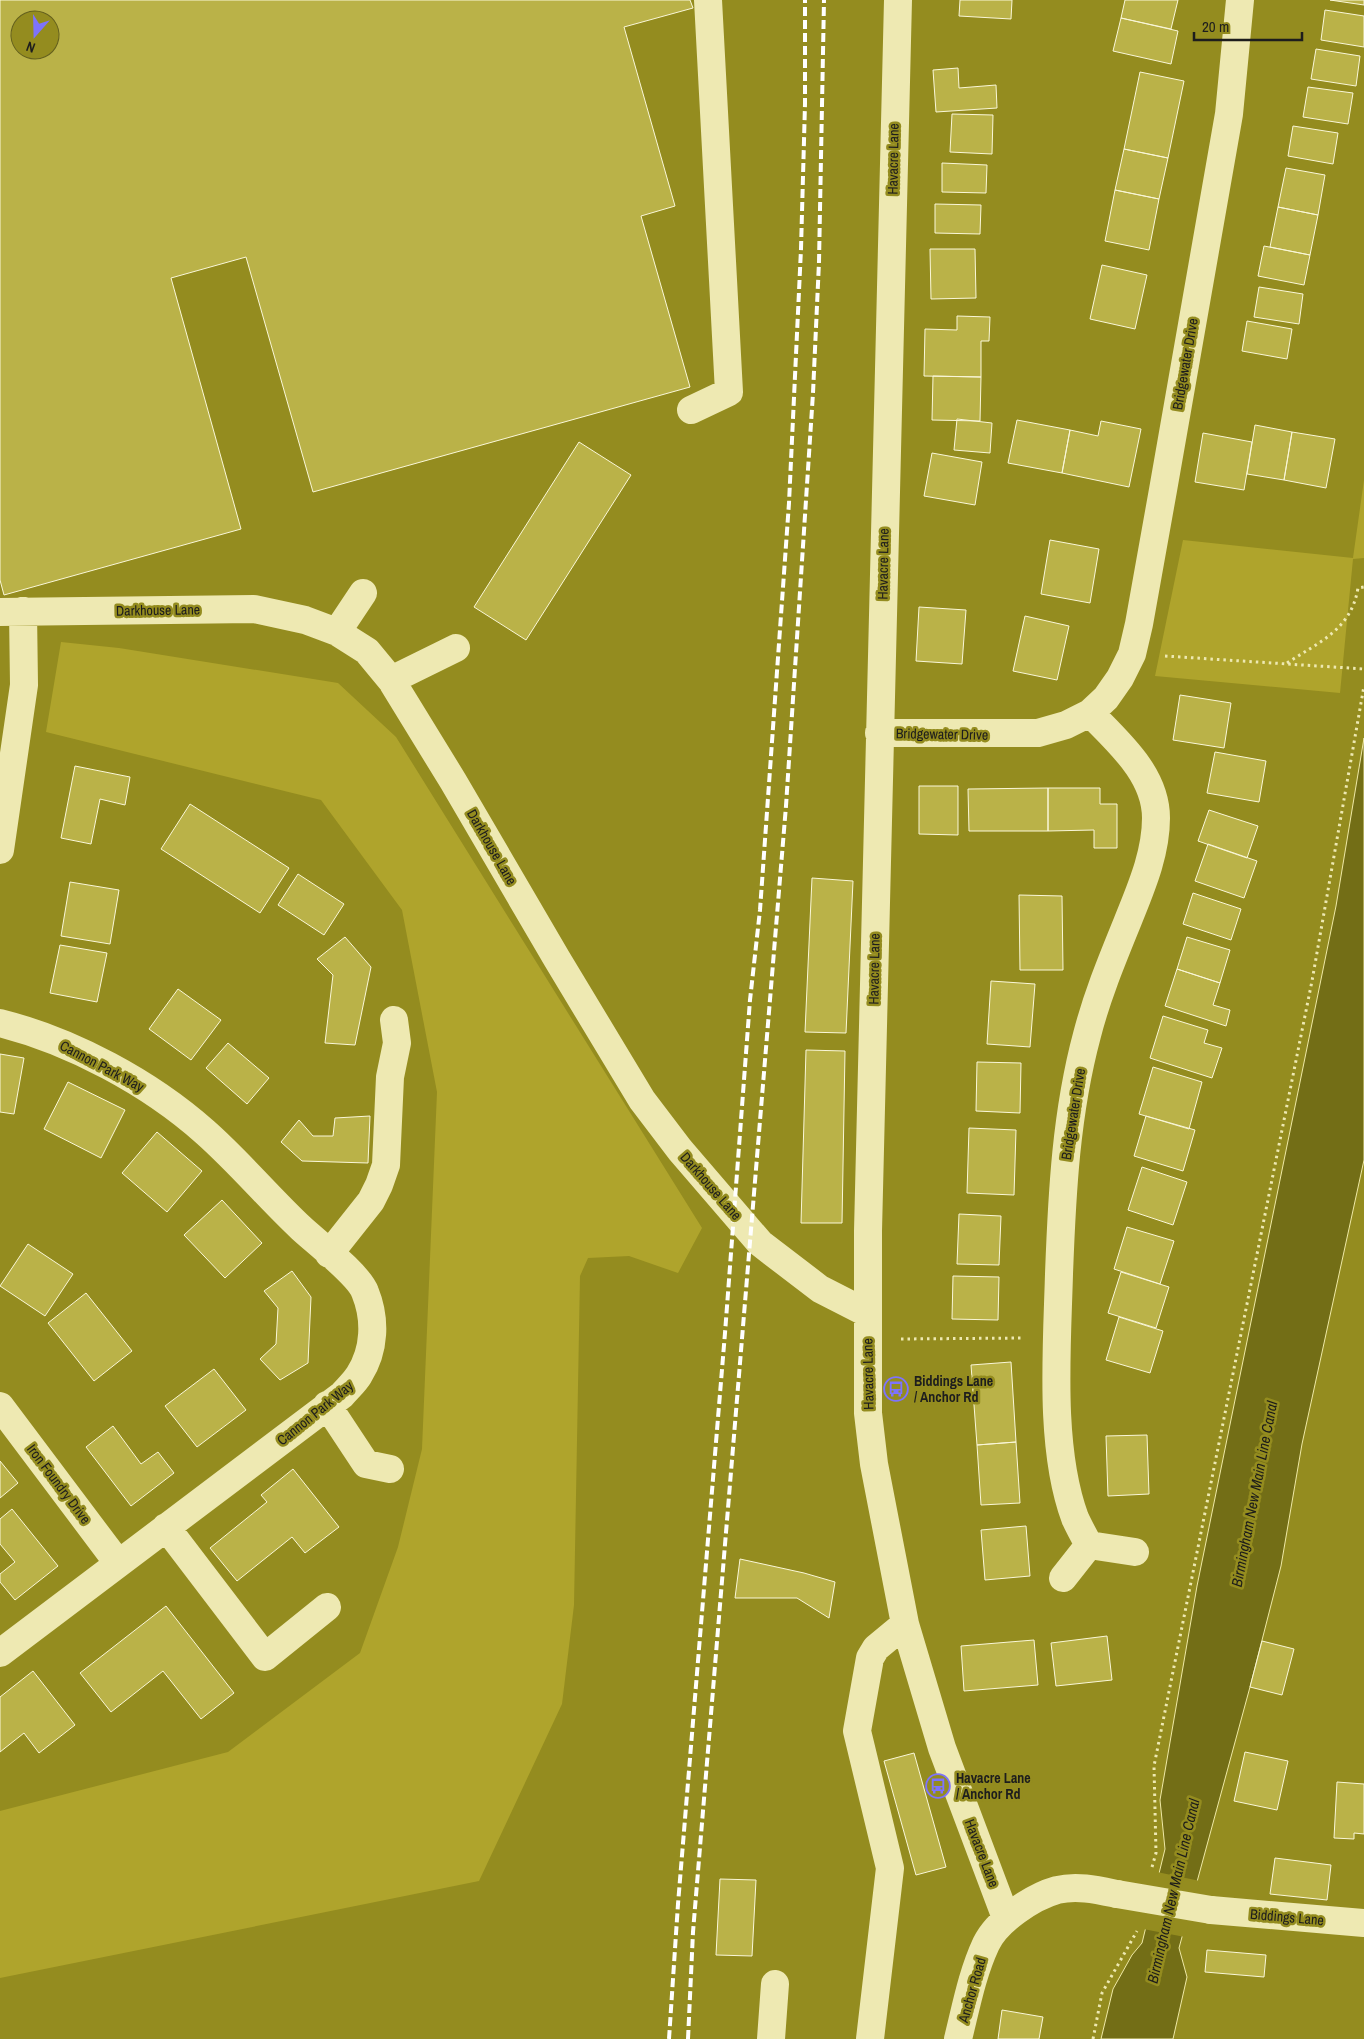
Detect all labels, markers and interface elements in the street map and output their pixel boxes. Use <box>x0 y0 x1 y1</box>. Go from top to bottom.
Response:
north arrow <box>10 10 60 60</box>
scale bar <box>1194 10 1302 42</box>
text: 20 m <box>1202 16 1229 37</box>
text: N <box>24 37 38 57</box>
street label: Havacre Lane <box>883 123 903 195</box>
street label: Bridgewater Drive <box>1168 317 1202 411</box>
street label: Havacre Lane <box>873 528 893 600</box>
street label: Darkhouse Lane <box>116 600 200 620</box>
street label: Bridgewater Drive <box>896 724 988 744</box>
street label: Darkhouse Lane <box>463 806 521 888</box>
street label: Havacre Lane <box>864 933 884 1005</box>
street label: Cannon Park Way <box>57 1036 147 1096</box>
street label: Bridgewater Drive <box>1057 1067 1089 1161</box>
street label: Darkhouse Lane <box>677 1148 745 1224</box>
street label: Havacre Lane <box>858 1338 878 1410</box>
place label: Biddings Lane / Anchor Rd <box>914 1372 993 1406</box>
bus stop icon: Biddings Lane / Anchor Rd <box>883 1376 909 1402</box>
street label: Cannon Park Way <box>273 1377 357 1449</box>
water label: Birmingham New Main Line Canal <box>1226 1399 1282 1589</box>
street label: Iron Foundry Drive <box>23 1441 95 1527</box>
place label: Havacre Lane / Anchor Rd <box>956 1769 1031 1803</box>
bus stop icon: Havacre Lane / Anchor Rd <box>925 1773 951 1799</box>
water label: Birmingham New Main Line Canal <box>1142 1796 1205 1985</box>
street label: Havacre Lane <box>961 1816 1003 1890</box>
street label: Biddings Lane <box>1249 1905 1325 1929</box>
street label: Anchor Road <box>954 1955 990 2026</box>

